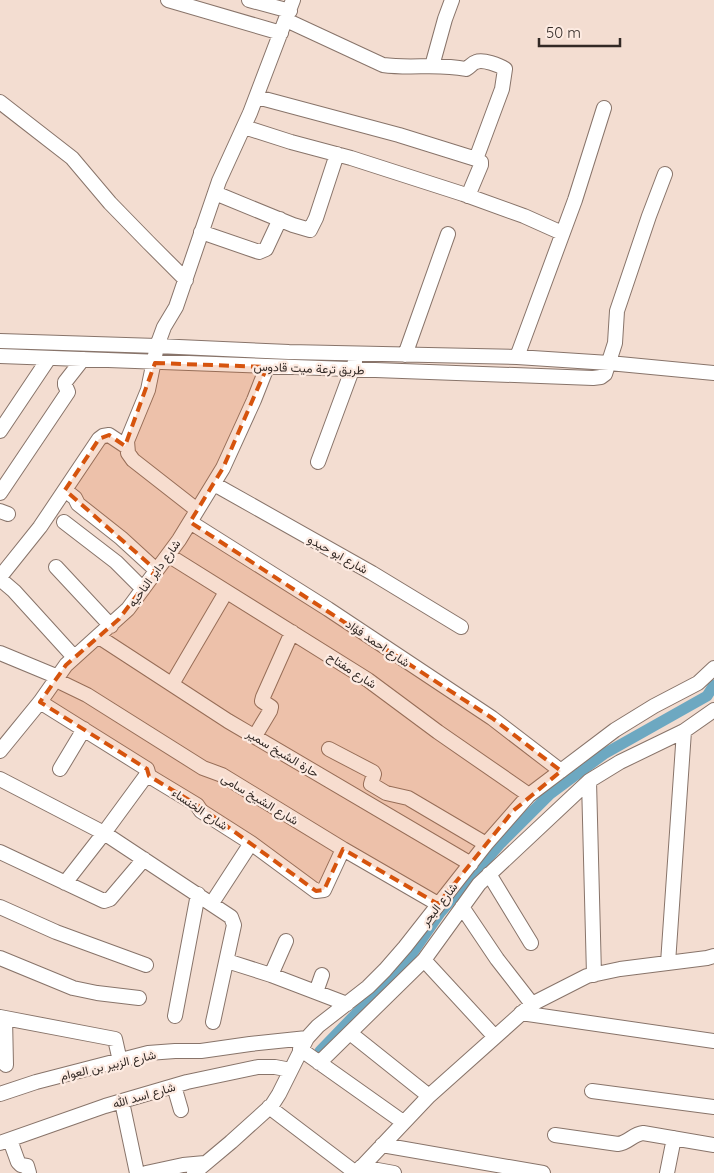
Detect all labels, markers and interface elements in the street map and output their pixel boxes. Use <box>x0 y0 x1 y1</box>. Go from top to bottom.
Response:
scale bar <box>539 15 620 47</box>
text: 50 m <box>546 23 581 42</box>
street label: طريق ترعة ميت قادوس <box>253 359 365 378</box>
street label: شارع ابو حيدو <box>304 531 371 578</box>
street label: شارع داير الناحيه <box>124 536 185 611</box>
street label: شارع احمد فؤاد <box>342 616 413 672</box>
street label: شارع مفتاح <box>324 649 379 693</box>
street label: حارة الشيخ سمير <box>242 725 322 782</box>
street label: شارع الشيخ سامى <box>218 770 301 830</box>
street label: شارع الخنساء <box>168 785 231 835</box>
street label: شارع البحر <box>417 879 462 931</box>
street label: شارع الزبير بن العوام <box>59 1047 158 1085</box>
street label: شارع اسد الله <box>111 1079 178 1113</box>

